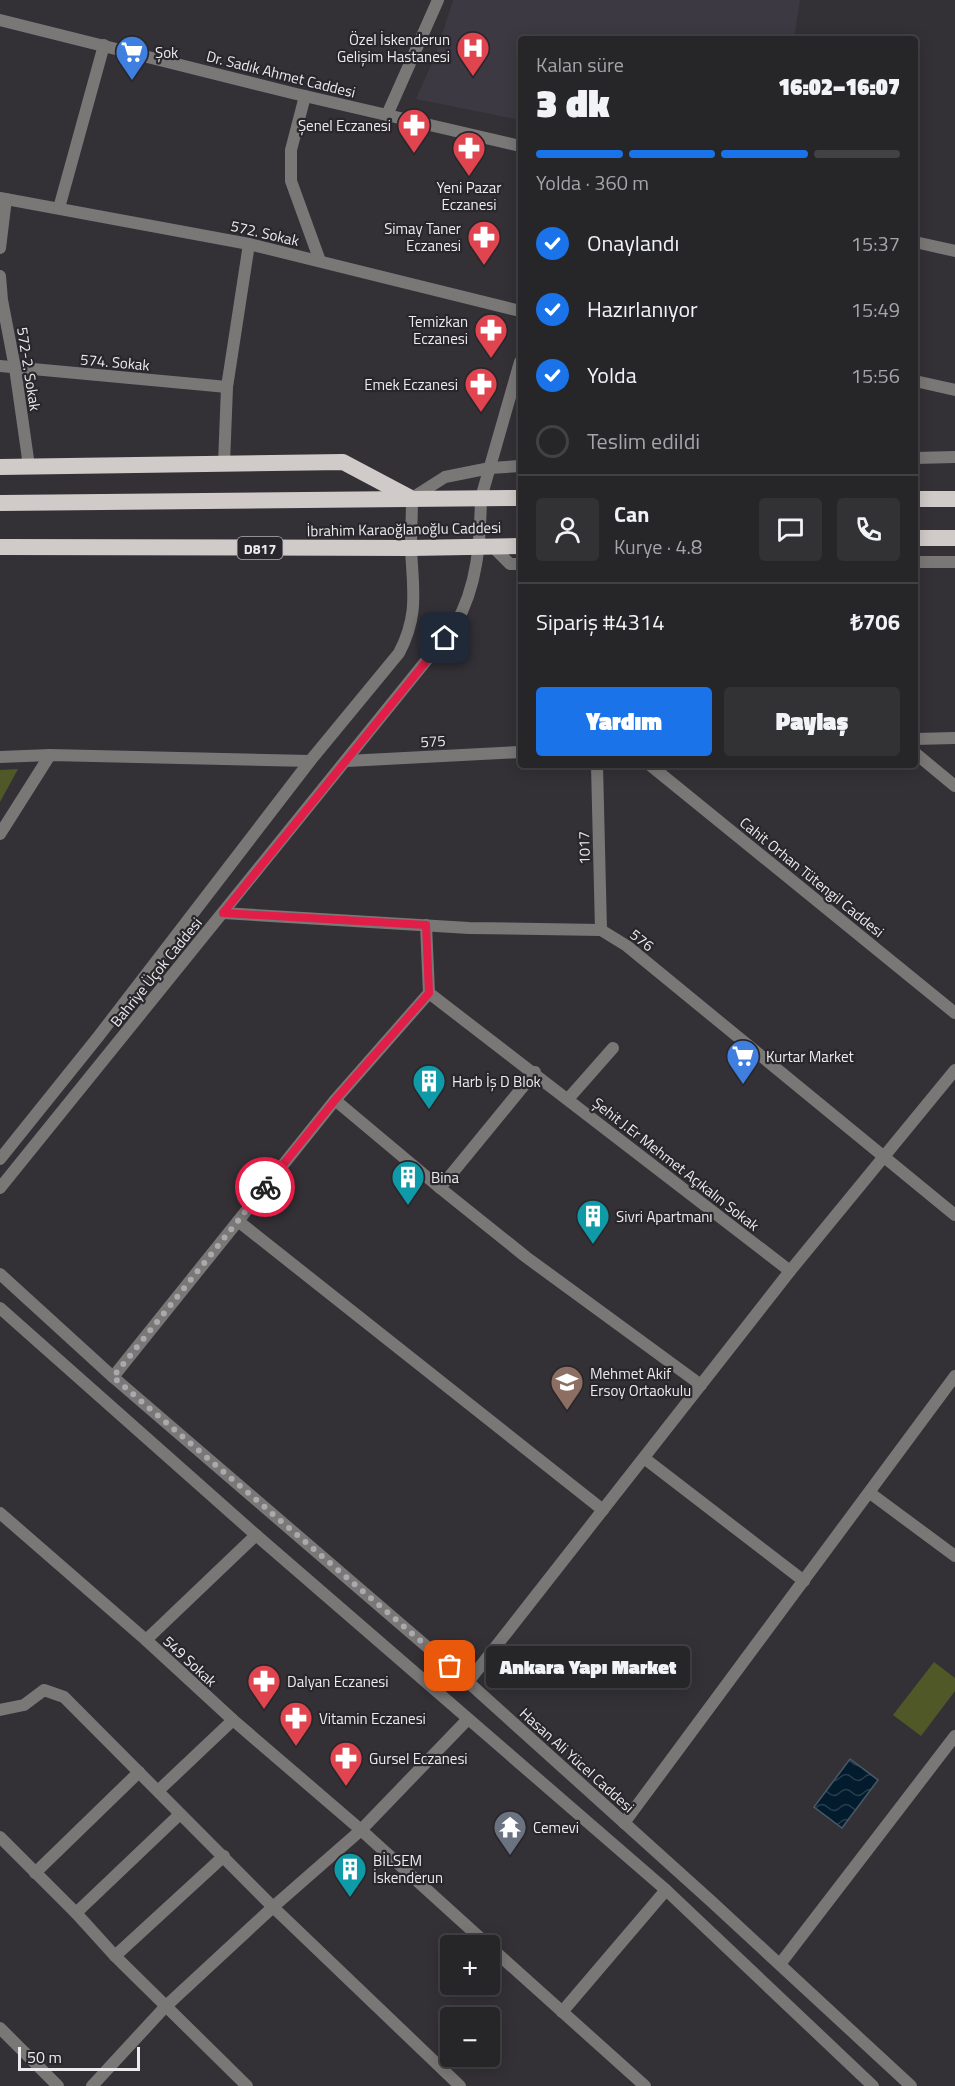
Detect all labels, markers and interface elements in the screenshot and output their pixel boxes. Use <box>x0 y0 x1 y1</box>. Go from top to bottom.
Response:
place label: Özel İskenderun Gelişim Hastanesi <box>337 28 450 68</box>
hospital icon: Özel İskenderun Gelişim Hastanesi <box>455 30 491 77</box>
supermarket icon: Şok <box>114 34 150 81</box>
place label: Şok <box>155 41 178 64</box>
street label: Dr. Sadık Ahmet Caddesi <box>204 44 358 104</box>
text: Kalan süre <box>536 49 624 80</box>
text: 16:02–16:07 <box>778 70 900 104</box>
text: 3 dk <box>536 73 610 132</box>
pharmacy icon: Şenel Eczanesi <box>396 107 432 154</box>
place label: Şenel Eczanesi <box>298 114 391 137</box>
pharmacy icon: Yeni Pazar Eczanesi <box>451 130 487 177</box>
text: Yolda · 360 m <box>536 167 649 198</box>
place label: Yeni Pazar Eczanesi <box>436 176 502 216</box>
street label: 572. Sokak <box>228 214 302 252</box>
place label: Simay Taner Eczanesi <box>384 217 461 257</box>
pharmacy icon: Simay Taner Eczanesi <box>466 219 502 266</box>
text: Onaylandı <box>587 226 679 260</box>
icon: check <box>536 227 569 260</box>
text: 15:37 <box>851 228 900 259</box>
text: Hazırlanıyor <box>587 292 698 326</box>
icon: check <box>536 293 569 326</box>
text: 15:49 <box>851 294 900 325</box>
place label: Temizkan Eczanesi <box>409 310 468 350</box>
pharmacy icon: Temizkan Eczanesi <box>473 312 509 359</box>
street label: 572-2. Sokak <box>11 325 47 413</box>
street label: 574. Sokak <box>79 348 151 376</box>
text: Yolda <box>587 358 637 392</box>
icon: check <box>536 359 569 392</box>
text: 15:56 <box>851 360 900 391</box>
pharmacy icon: Emek Eczanesi <box>463 366 499 413</box>
place label: Emek Eczanesi <box>364 373 458 396</box>
text: Teslim edildi <box>587 424 700 458</box>
text: Can <box>614 497 649 531</box>
button: person <box>536 498 599 561</box>
button: chat <box>759 498 822 561</box>
button: phone <box>837 498 900 561</box>
street label: İbrahim Karaoğlanoğlu Caddesi <box>306 516 502 542</box>
text: Kurye · 4.8 <box>614 531 702 562</box>
road number: D817 <box>238 537 282 559</box>
text: Sipariş #4314 <box>536 605 664 639</box>
text: ₺706 <box>850 605 900 639</box>
pin <box>419 612 470 663</box>
icon: home <box>428 621 461 654</box>
button: Yardım <box>536 687 712 756</box>
button: Paylaş <box>724 687 900 756</box>
street label: 575 <box>420 729 446 753</box>
street label: Cahit Orhan Tütengil Caddesi <box>735 811 889 943</box>
street label: 1017 <box>572 831 596 865</box>
street label: Bahriye Üçok Caddesi <box>105 912 207 1032</box>
street label: 576 <box>625 923 659 957</box>
supermarket icon: Kurtar Market <box>725 1038 761 1085</box>
place label: Kurtar Market <box>766 1045 855 1068</box>
building icon: Harb İş D Blok <box>411 1063 447 1110</box>
place label: Harb İş D Blok <box>452 1070 541 1093</box>
street label: Şehit J.Er Mehmet Açıkalın Sokak <box>588 1091 764 1237</box>
courier <box>235 1157 295 1217</box>
building icon: Bina <box>390 1159 426 1206</box>
place label: Bina <box>431 1166 460 1189</box>
icon: bike <box>249 1171 282 1204</box>
building icon: Sivri Apartmanı <box>575 1198 611 1245</box>
place label: Sivri Apartmanı <box>616 1205 713 1228</box>
place label: Mehmet Akif Ersoy Ortaokulu <box>590 1362 691 1402</box>
school or university icon: Mehmet Akif Ersoy Ortaokulu <box>549 1364 585 1411</box>
street label: 549 Sokak <box>158 1630 222 1692</box>
pin <box>424 1640 475 1691</box>
callout: Ankara Yapı Market <box>486 1645 690 1687</box>
icon: bag <box>433 1649 466 1682</box>
text: Ankara Yapı Market <box>500 1651 676 1682</box>
pharmacy icon: Dalyan Eczanesi <box>246 1663 282 1710</box>
place label: Dalyan Eczanesi <box>287 1670 389 1693</box>
pharmacy icon: Vitamin Eczanesi <box>278 1700 314 1747</box>
street label: Hasan Ali Yücel Caddesi <box>514 1702 640 1818</box>
place label: Vitamin Eczanesi <box>319 1707 426 1730</box>
pharmacy icon: Gursel Eczanesi <box>328 1740 364 1787</box>
place label: Gursel Eczanesi <box>369 1747 468 1770</box>
temple icon: Cemevi <box>492 1809 528 1856</box>
place label: Cemevi <box>533 1816 579 1839</box>
place label: BİLSEM İskenderun <box>373 1849 443 1889</box>
building icon: BİLSEM İskenderun <box>332 1851 368 1898</box>
map controls <box>440 1935 500 2067</box>
button: + <box>440 1935 500 1995</box>
button: − <box>440 2007 500 2067</box>
scale bar <box>18 2044 140 2072</box>
text: 50 m <box>27 2045 62 2069</box>

